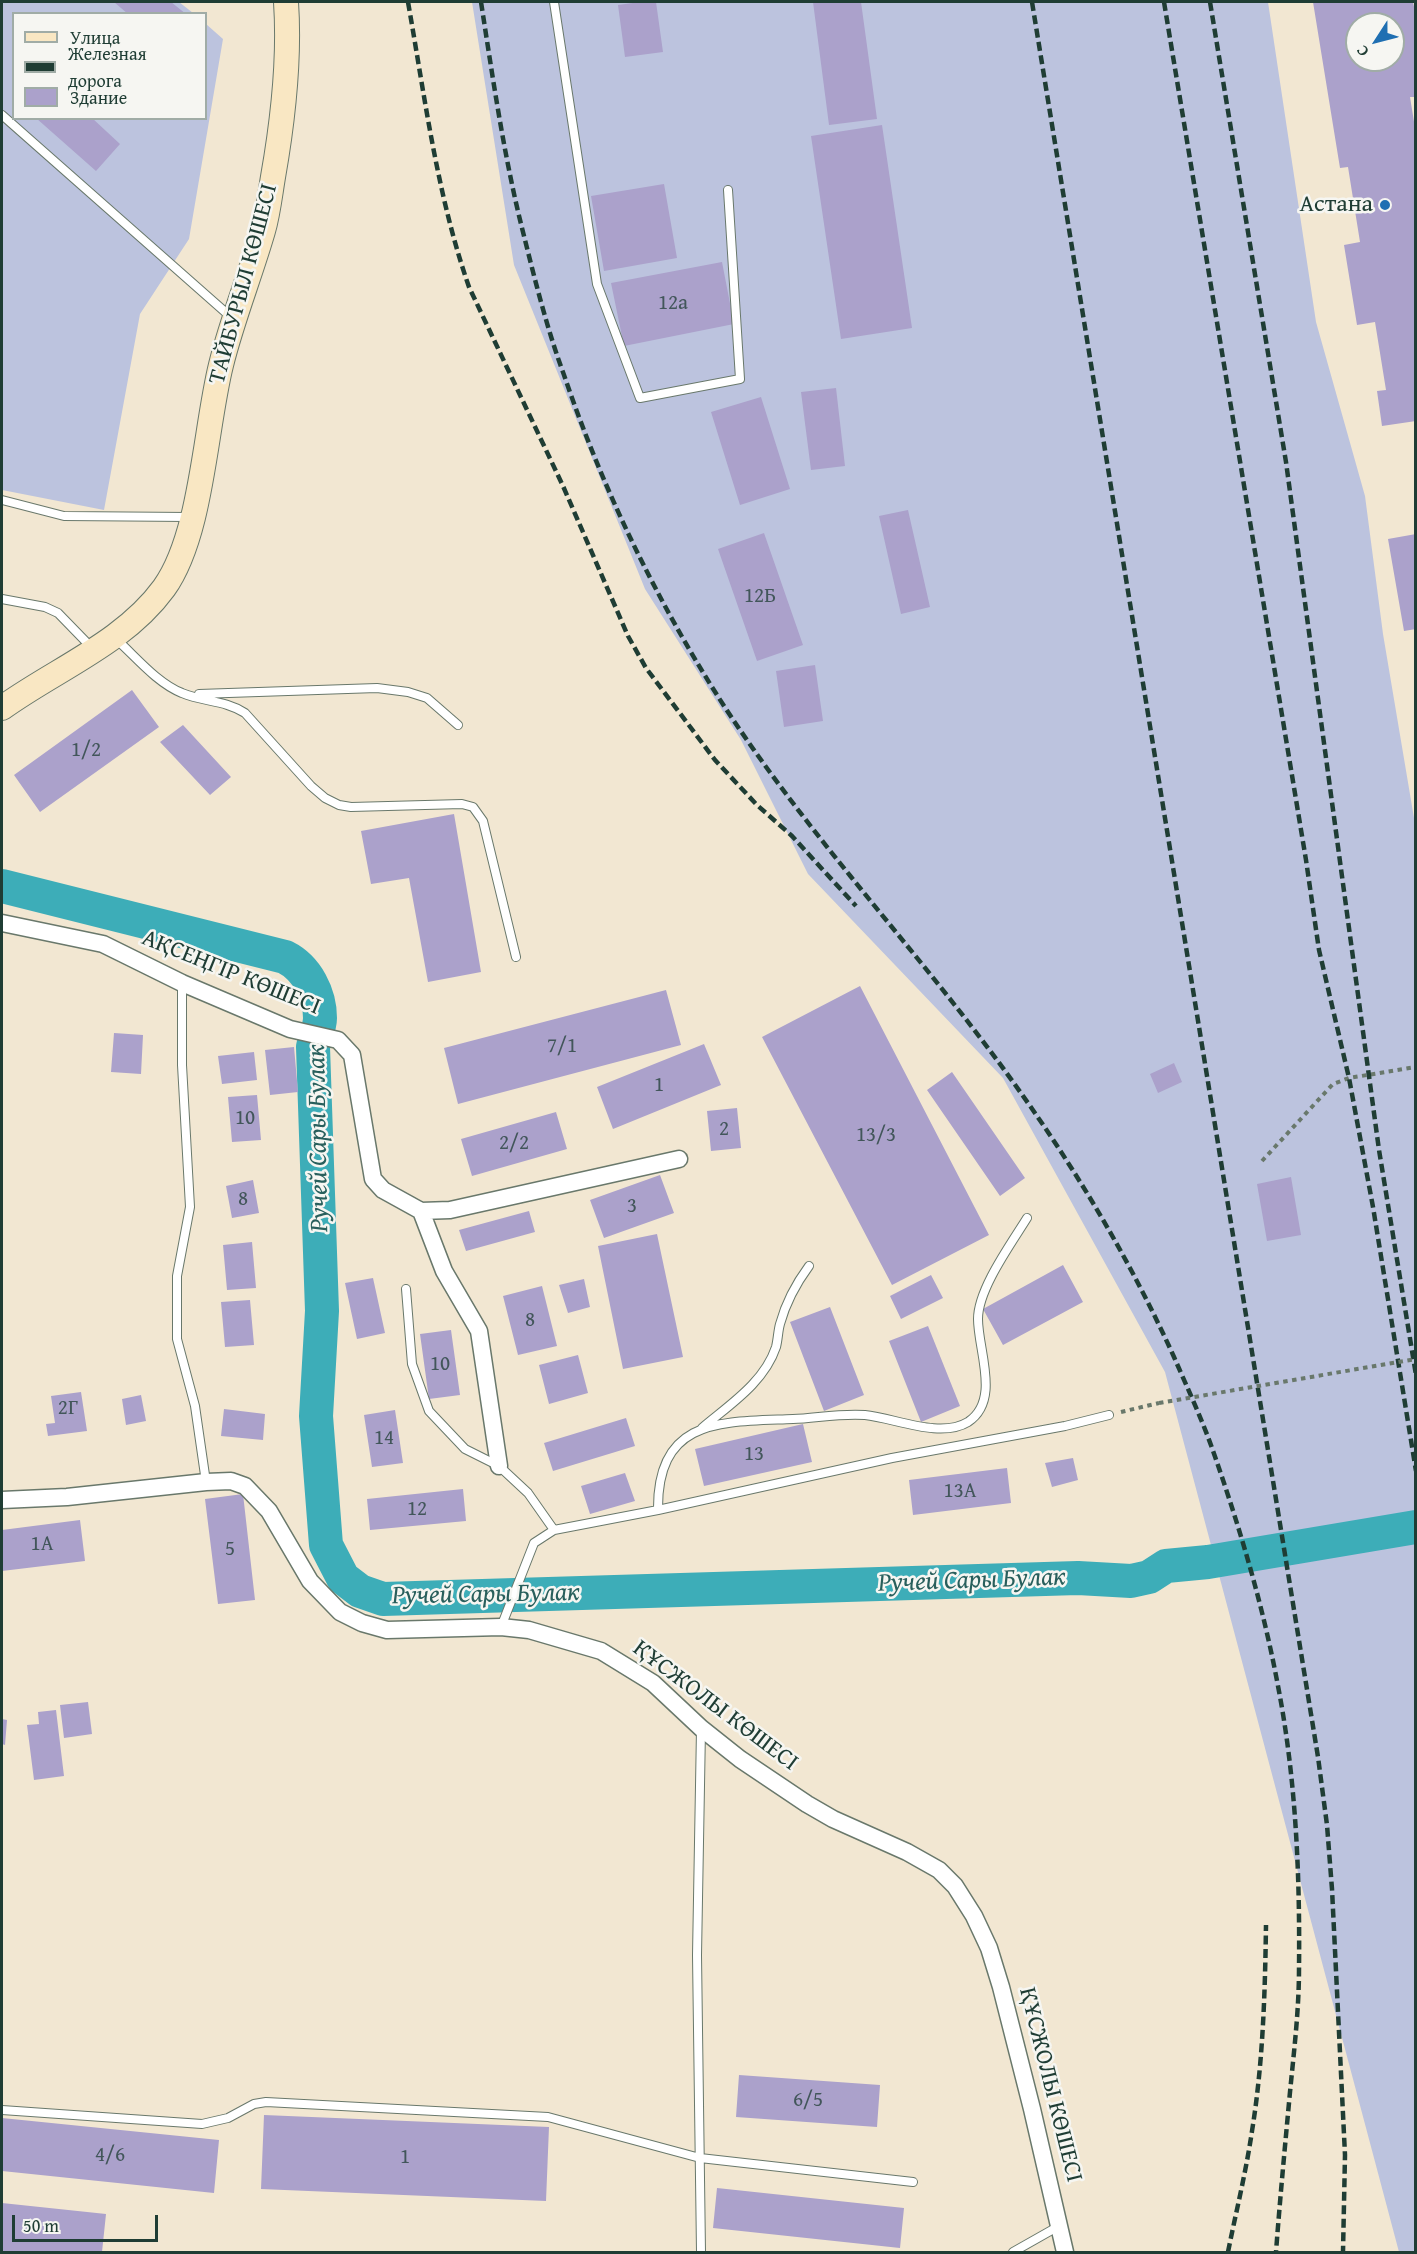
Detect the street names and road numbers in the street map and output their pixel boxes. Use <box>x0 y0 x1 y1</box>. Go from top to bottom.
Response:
street label: ТАЙБУРЫЛ КӨШЕСІ <box>203 181 285 387</box>
street label: АҚСЕҢГІР КӨШЕСІ <box>137 924 325 1022</box>
street label: ҚҰСЖОЛЫ КӨШЕСІ <box>627 1634 803 1778</box>
street label: ҚҰСЖОЛЫ КӨШЕСІ <box>1012 1985 1088 2185</box>

